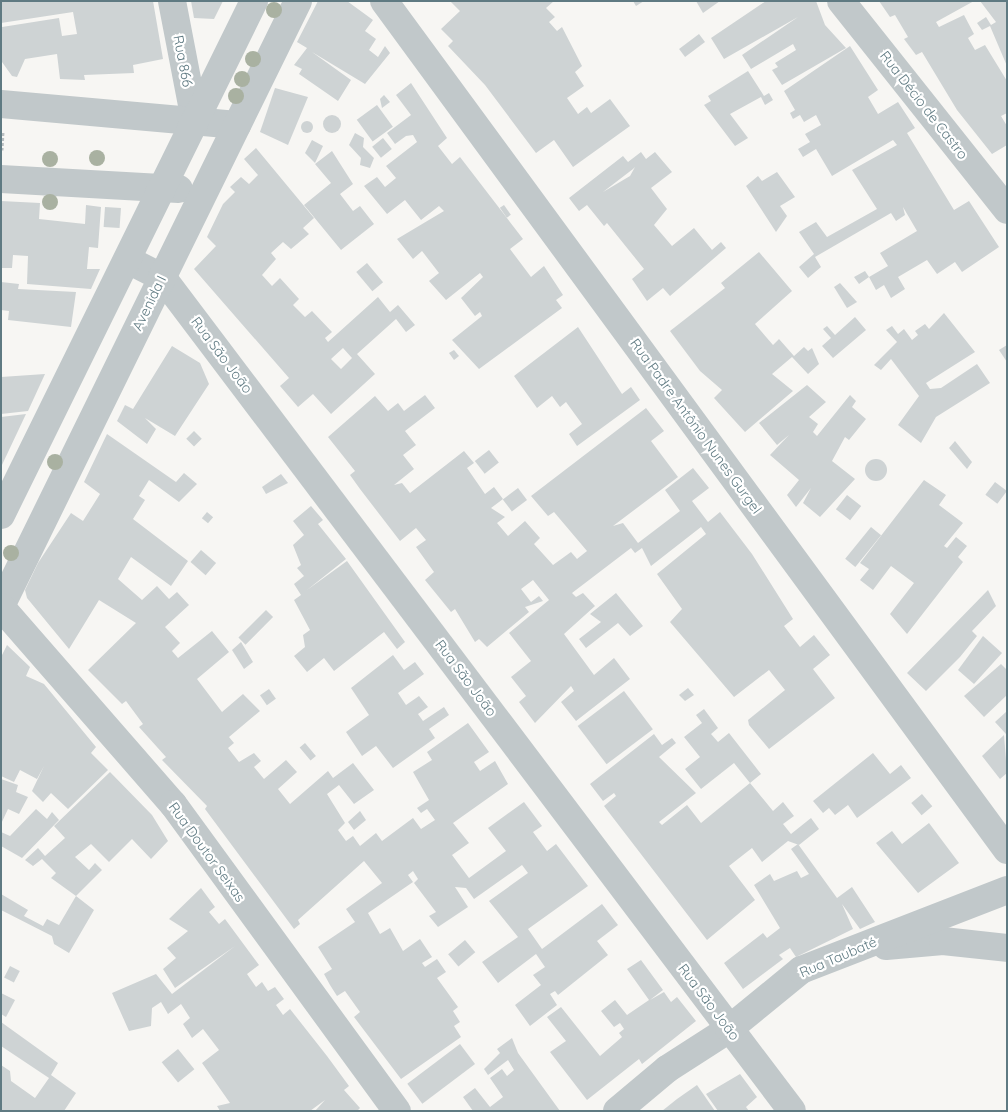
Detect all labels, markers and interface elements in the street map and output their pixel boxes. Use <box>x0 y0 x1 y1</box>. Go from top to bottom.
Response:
street label: Rua 866 <box>170 34 196 88</box>
street label: Rua Décio de Castro <box>876 47 972 163</box>
street label: Avenida I <box>128 273 170 333</box>
street label: Rua São João <box>188 313 256 397</box>
street label: Rua Padre Antônio Nunes Gurgel <box>627 335 765 517</box>
street label: Rua São João <box>432 636 500 720</box>
street label: Rua Doutor Seixas <box>165 799 249 905</box>
street label: Rua Taubaté <box>797 933 879 981</box>
street label: Rua São João <box>675 960 743 1044</box>

